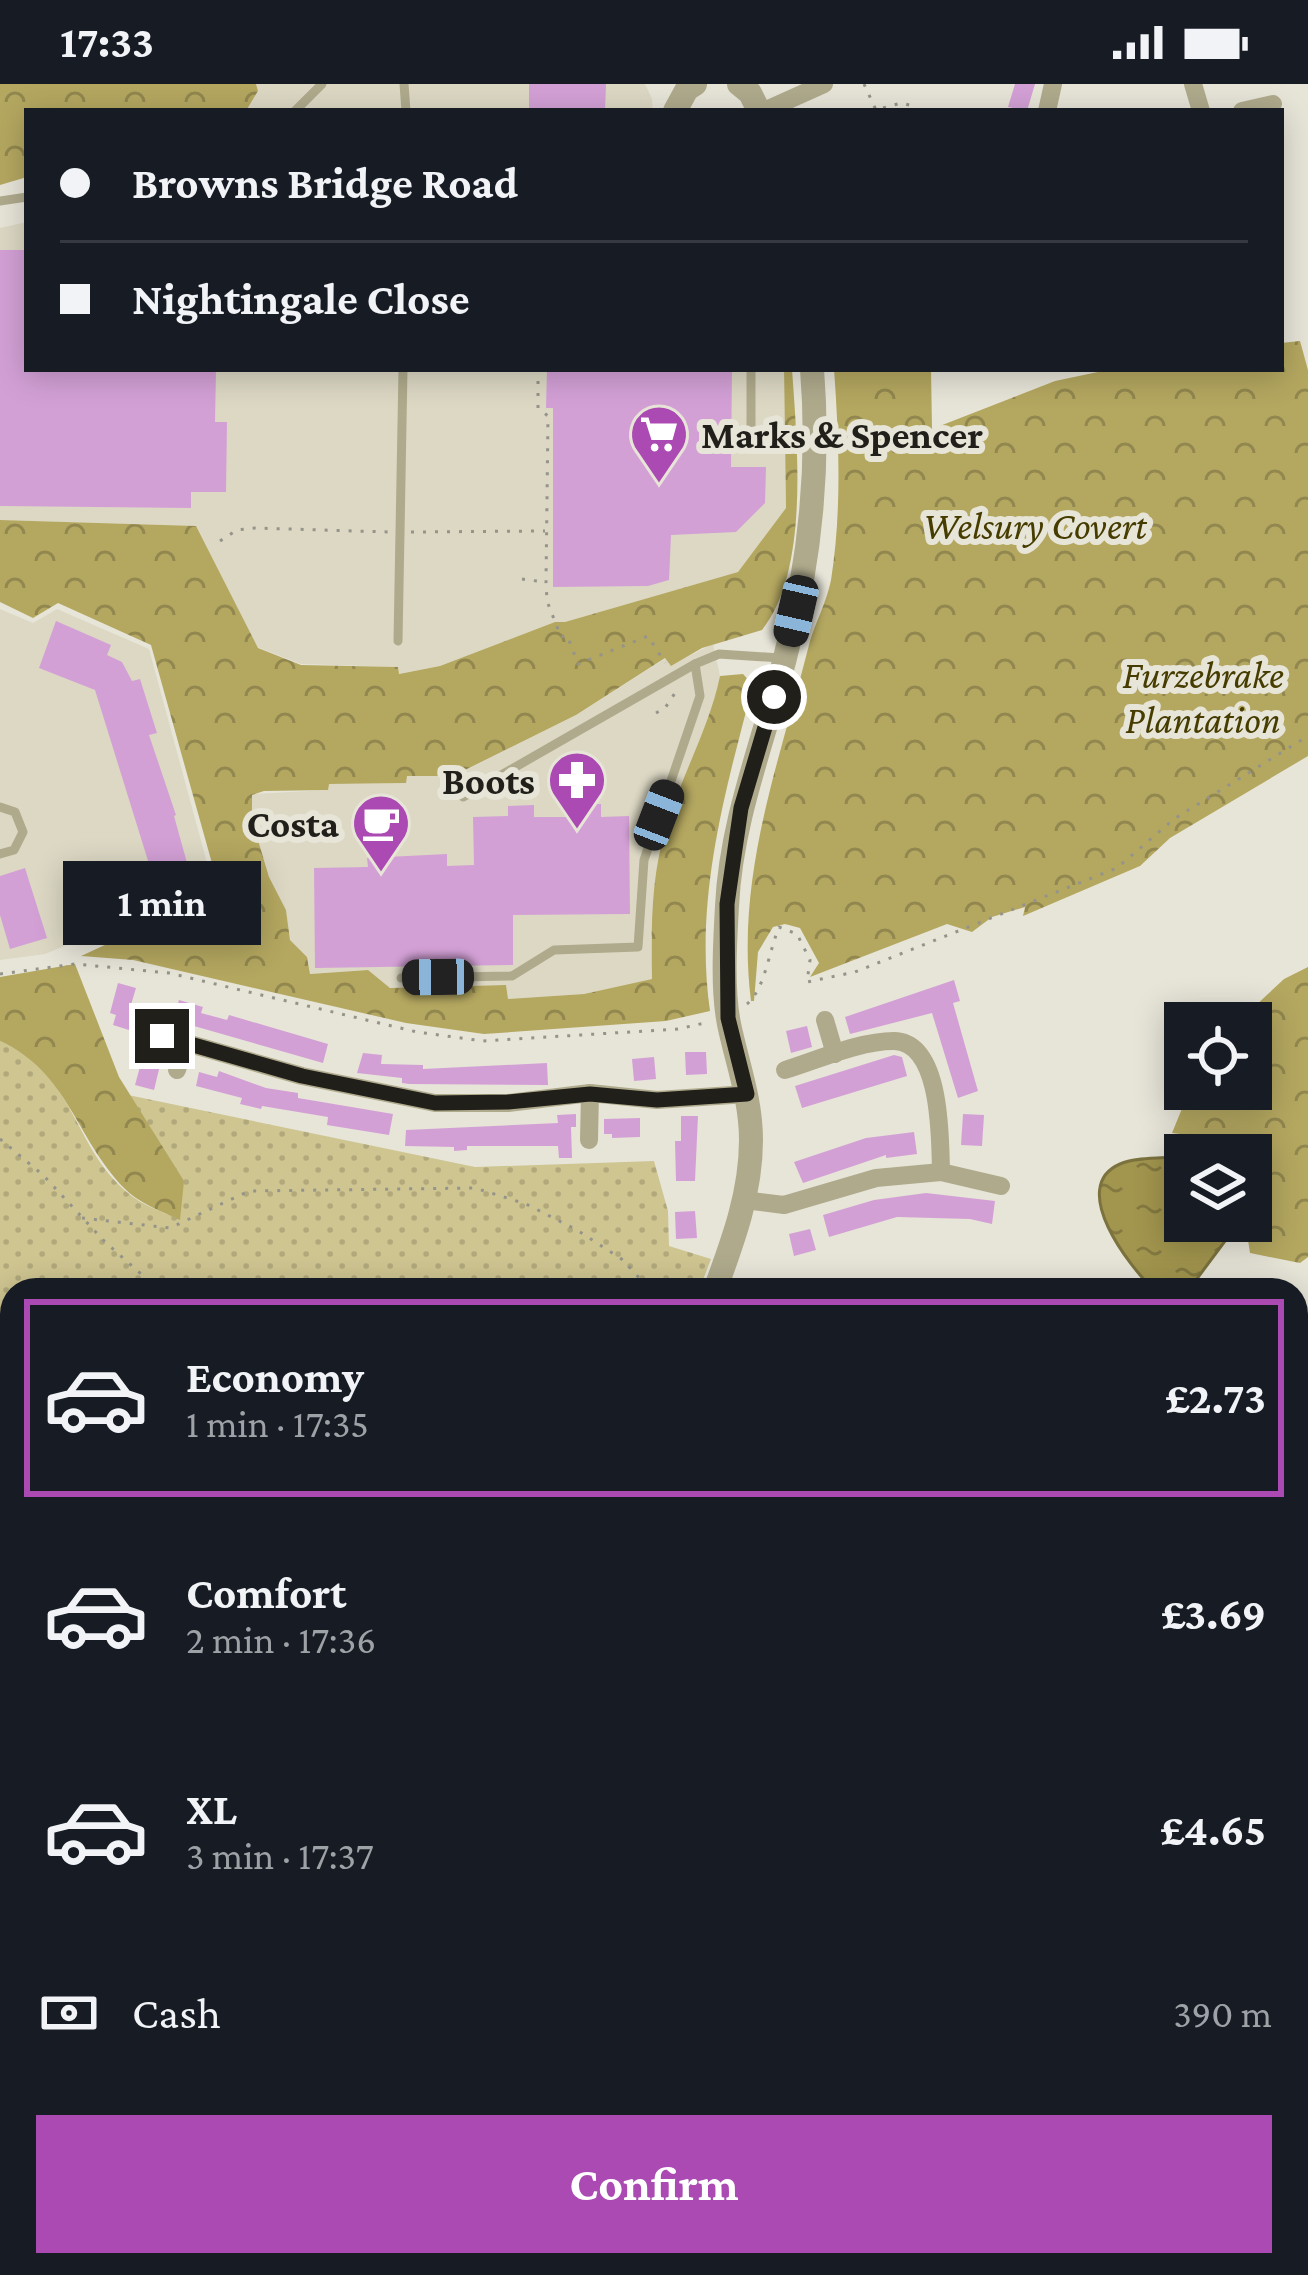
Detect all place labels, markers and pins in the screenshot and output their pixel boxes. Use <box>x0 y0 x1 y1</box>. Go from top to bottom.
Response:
supermarket icon: Marks & Spencer <box>628 403 690 485</box>
place label: Marks & Spencer <box>701 413 983 456</box>
pharmacy icon: Boots <box>546 749 608 831</box>
place label: Boots <box>442 759 535 802</box>
cafe icon: Costa <box>350 792 412 874</box>
place label: Costa <box>246 802 339 845</box>

